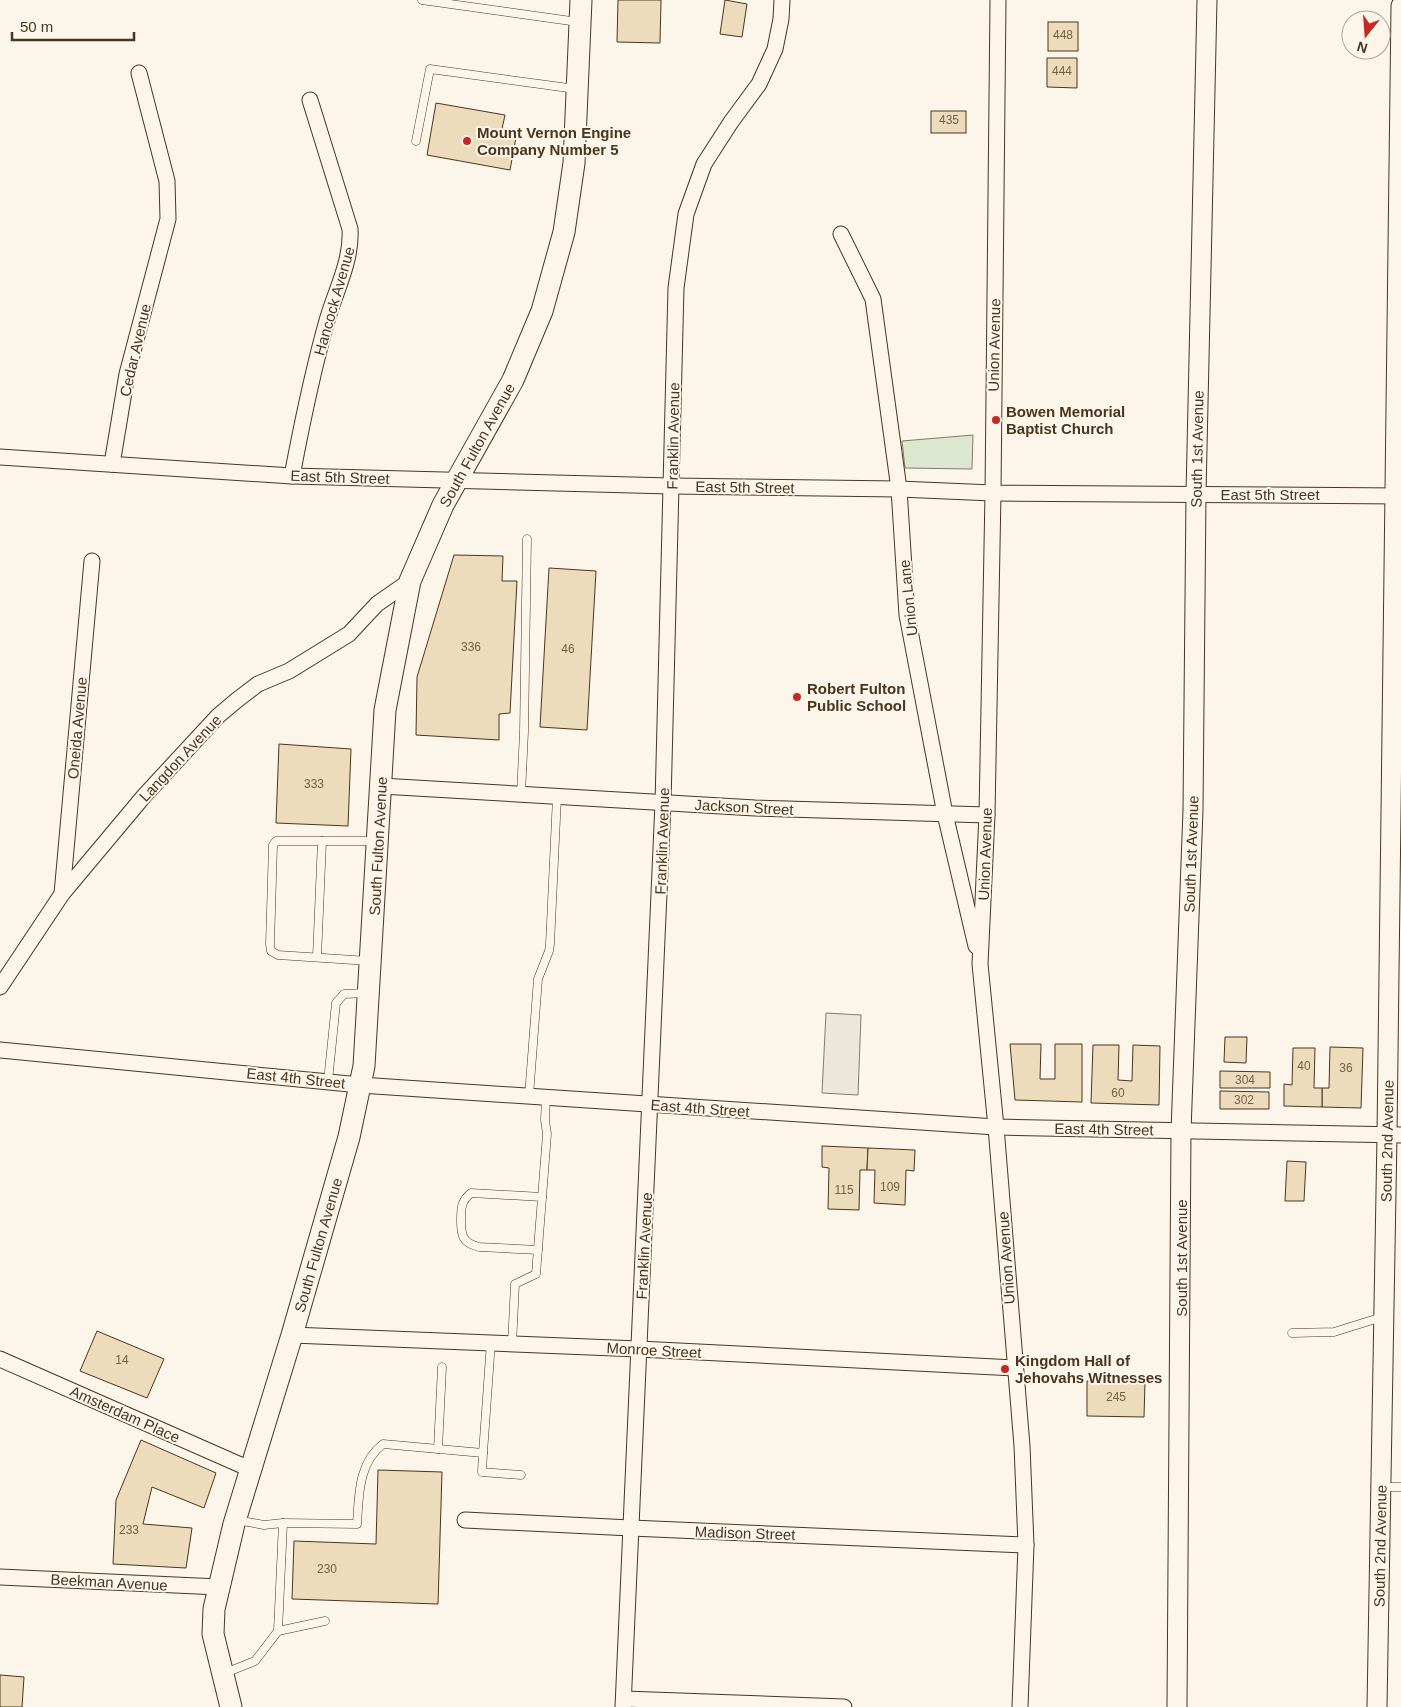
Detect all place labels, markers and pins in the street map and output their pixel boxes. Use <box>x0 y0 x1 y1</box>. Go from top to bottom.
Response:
place label: Mount Vernon Engine Company Number 5 <box>477 124 631 158</box>
marker: Mount Vernon Engine Company Number 5 <box>461 135 473 147</box>
place label: Bowen Memorial Baptist Church <box>1006 403 1125 437</box>
marker: Bowen Memorial Baptist Church <box>990 414 1002 426</box>
place label: Robert Fulton Public School <box>807 680 906 714</box>
marker: Robert Fulton Public School <box>791 691 803 703</box>
place label: Kingdom Hall of Jehovahs Witnesses <box>1015 1352 1162 1386</box>
marker: Kingdom Hall of Jehovahs Witnesses <box>999 1363 1011 1375</box>

